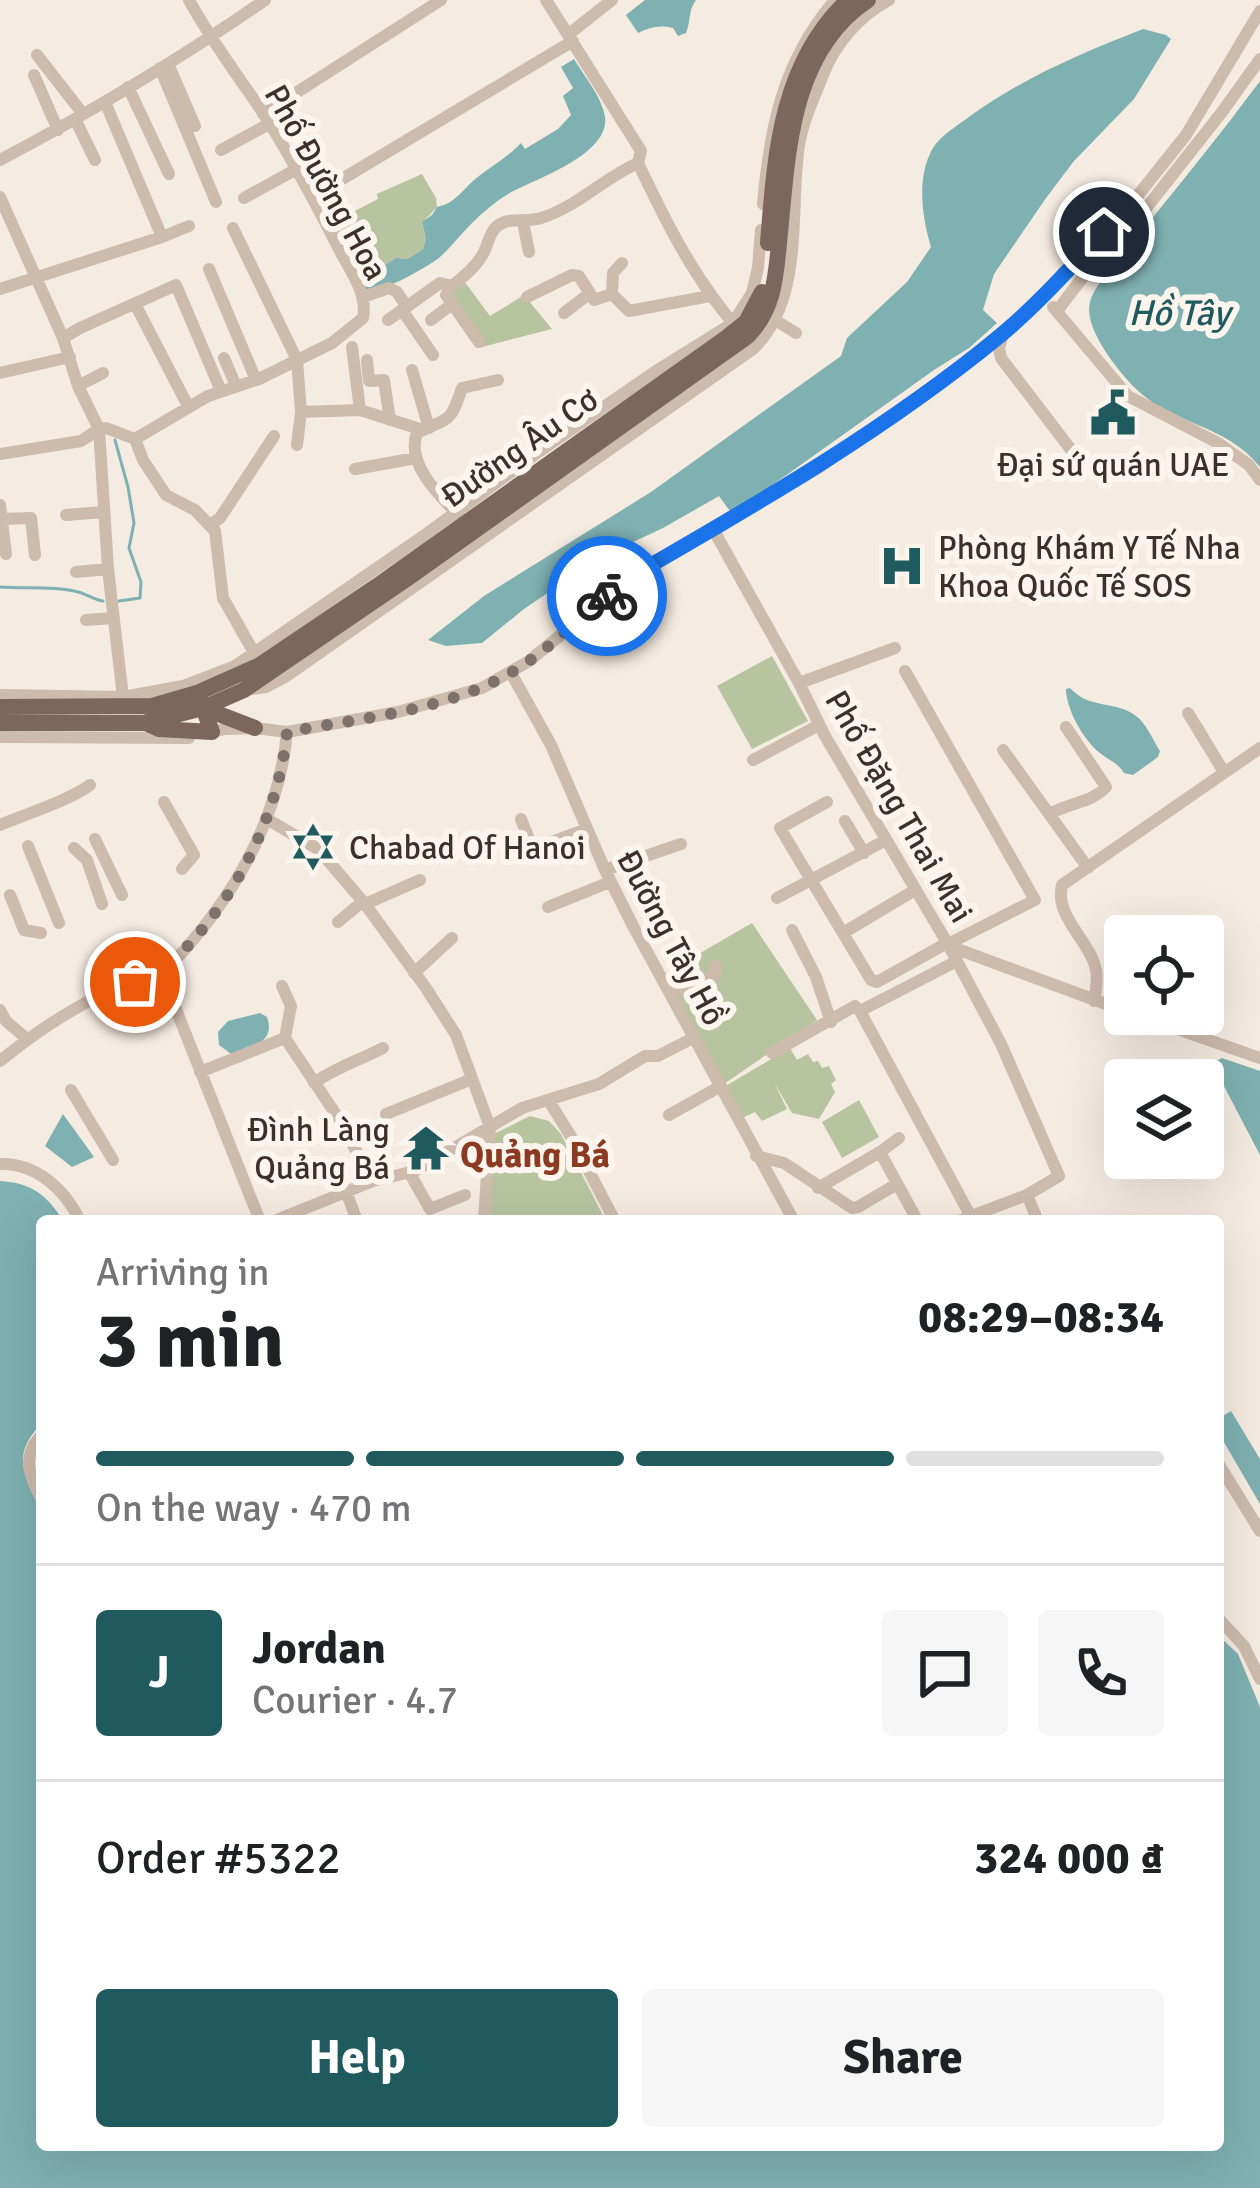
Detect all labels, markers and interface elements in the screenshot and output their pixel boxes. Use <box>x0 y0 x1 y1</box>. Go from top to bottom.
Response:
street label: Phố Đường Hoa <box>255 78 396 288</box>
pin <box>1053 181 1155 283</box>
icon: home <box>1071 199 1137 265</box>
water label: Hồ Tây <box>1128 291 1234 336</box>
street label: Đường Âu Cơ <box>434 379 606 517</box>
public building icon: Đại sứ quán UAE <box>1088 388 1138 438</box>
place label: Đại sứ quán UAE <box>997 445 1229 486</box>
place label: Phòng Khám Y Tế Nha Khoa Quốc Tế SOS <box>938 528 1241 607</box>
courier <box>547 536 667 656</box>
hospital icon: Phòng Khám Y Tế Nha Khoa Quốc Tế SOS <box>877 541 927 591</box>
icon: bike <box>574 563 640 629</box>
street label: Phố Đặng Thai Mai <box>816 683 982 930</box>
synagogue icon: Chabad Of Hanoi <box>288 822 338 872</box>
place label: Chabad Of Hanoi <box>349 828 586 869</box>
street label: Đường Tây Hồ <box>607 843 734 1033</box>
map controls <box>1104 915 1224 1179</box>
button: locate <box>1104 915 1224 1035</box>
pin <box>84 931 186 1033</box>
icon: bag <box>102 949 168 1015</box>
button: layers <box>1104 1059 1224 1179</box>
place label: Đình Làng Quảng Bá <box>247 1110 390 1189</box>
temple icon: Đình Làng Quảng Bá <box>401 1123 451 1173</box>
district label: Quảng Bá <box>460 1133 610 1178</box>
text: Arriving in <box>96 1248 270 1296</box>
text: 08:29–08:34 <box>918 1290 1164 1345</box>
text: 3 min <box>96 1293 284 1389</box>
text: On the way · 470 m <box>96 1484 412 1532</box>
button: chat <box>882 1610 1008 1736</box>
button: phone <box>1038 1610 1164 1736</box>
text: Jordan <box>252 1621 386 1676</box>
text: J <box>148 1645 170 1700</box>
text: Courier · 4.7 <box>252 1676 458 1724</box>
text: Order #5322 <box>96 1831 341 1886</box>
text: 324 000 ₫ <box>974 1831 1164 1886</box>
button: Help <box>96 1989 618 2127</box>
button: Share <box>642 1989 1164 2127</box>

